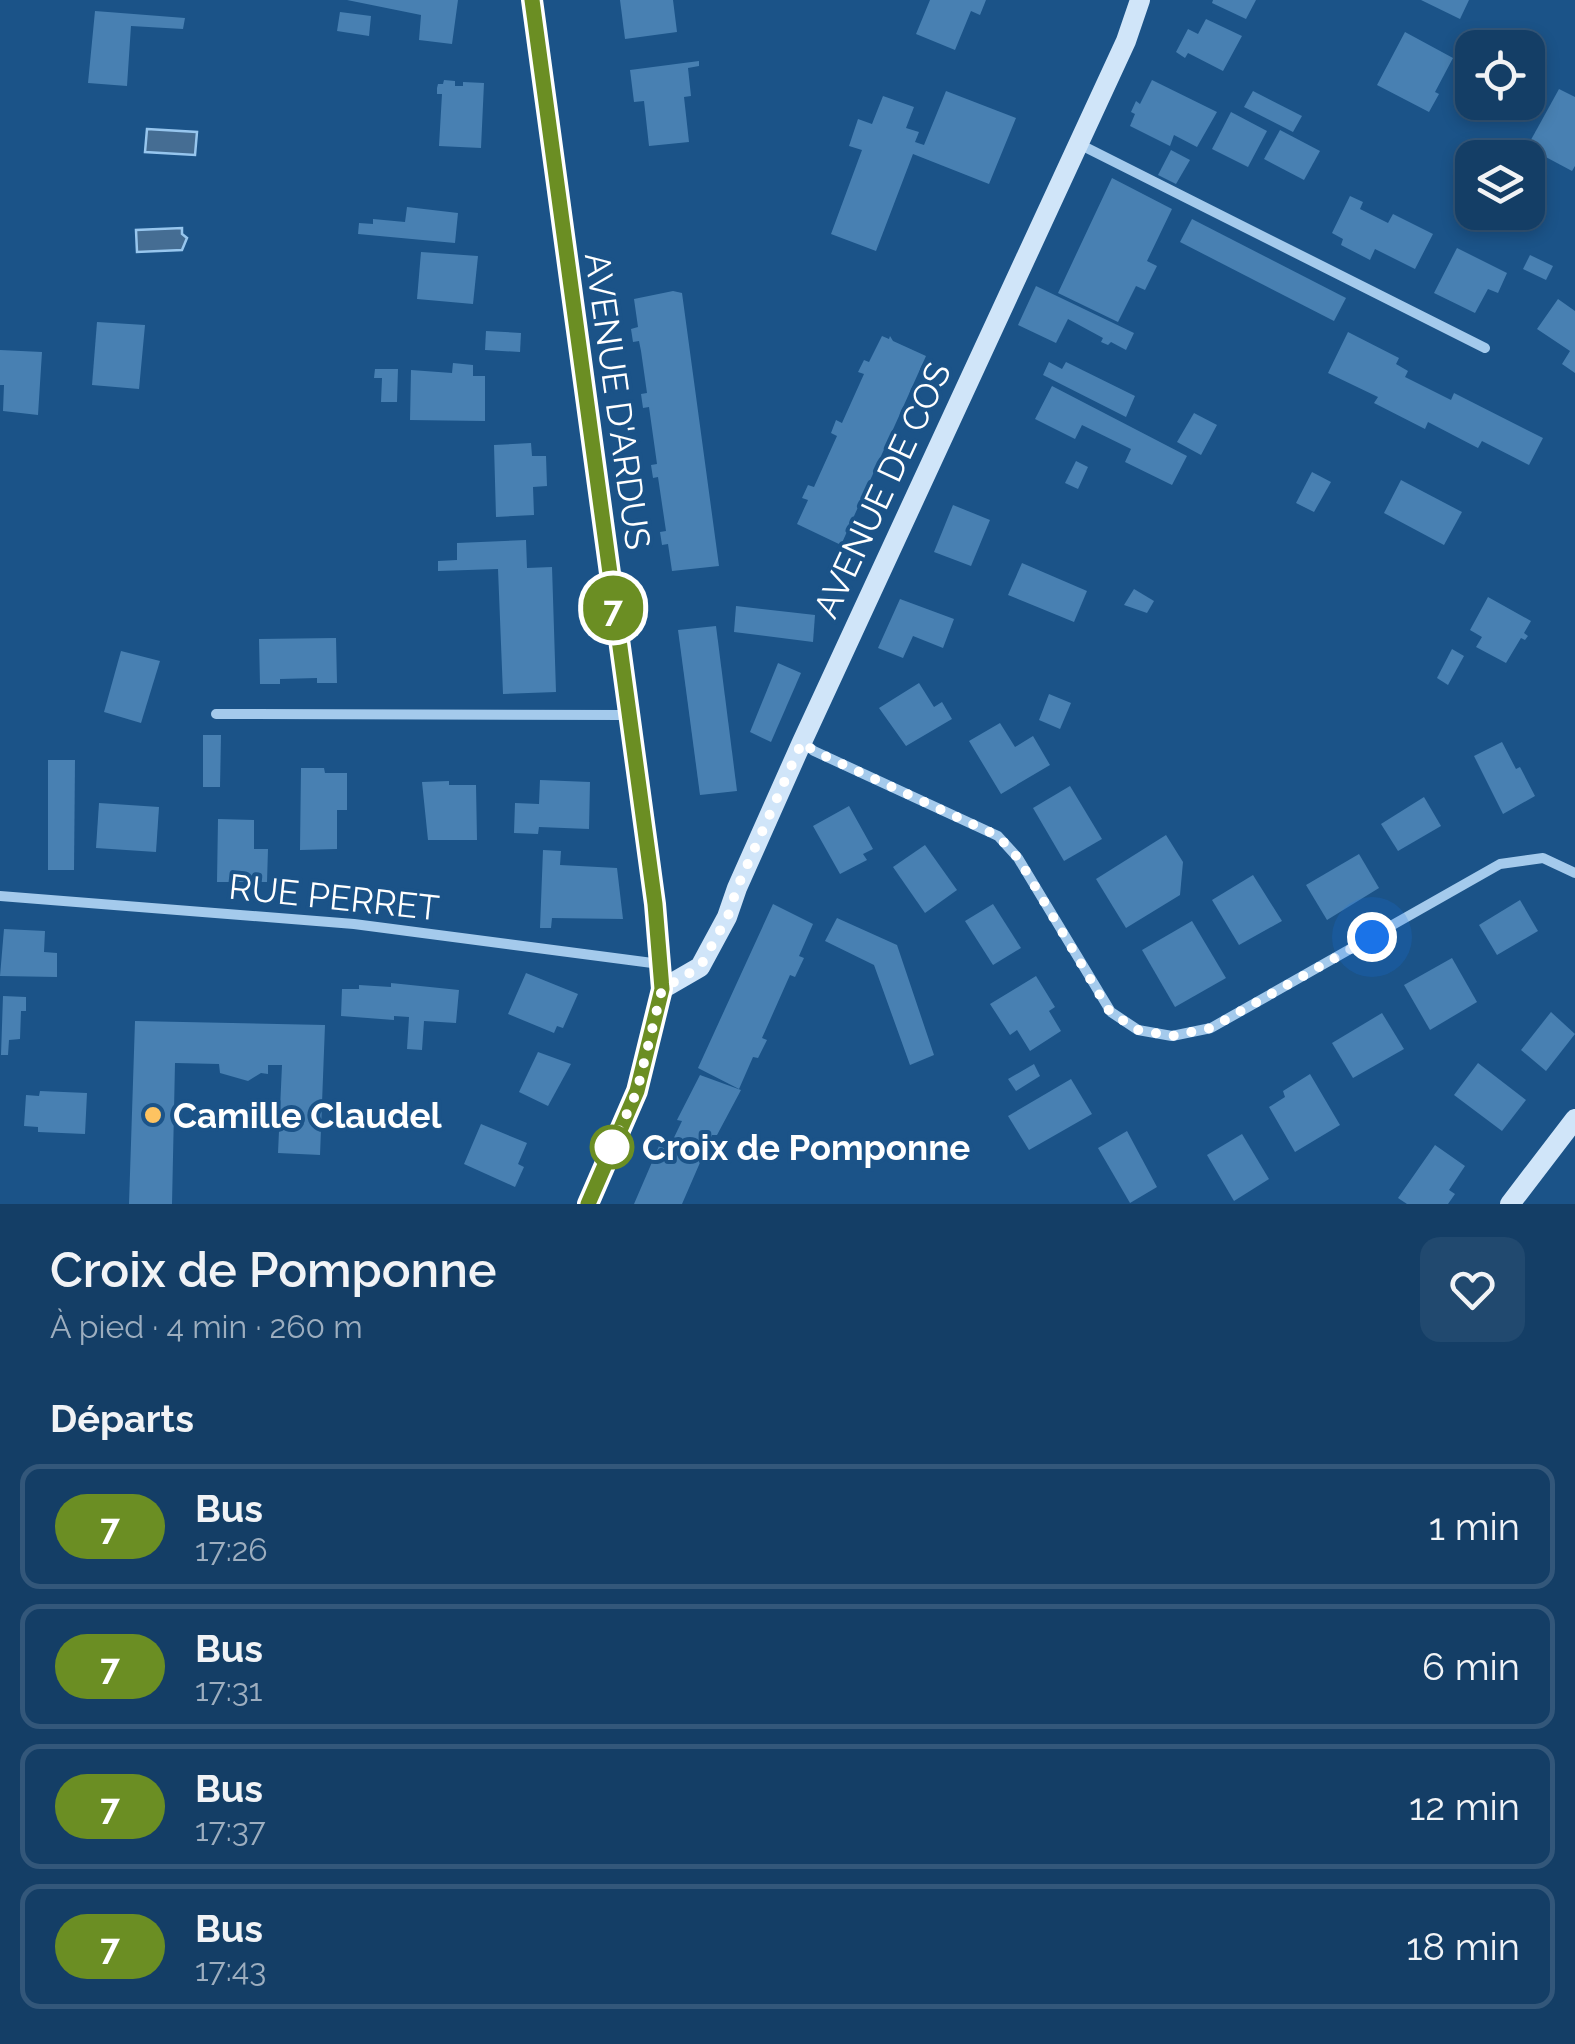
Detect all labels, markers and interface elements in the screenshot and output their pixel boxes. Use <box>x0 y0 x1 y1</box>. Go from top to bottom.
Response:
map controls <box>1455 30 1545 230</box>
button: locate <box>1455 30 1545 120</box>
button: layers <box>1455 140 1545 230</box>
street label: AVENUE D'ARDUS <box>577 250 659 552</box>
street label: AVENUE DE COS <box>805 356 959 624</box>
line badge: 7 <box>580 576 646 640</box>
text: 7 <box>603 588 623 629</box>
street label: RUE PERRET <box>227 866 441 928</box>
your location <box>1347 912 1397 962</box>
place label: Camille Claudel <box>173 1095 443 1136</box>
marker: Camille Claudel <box>142 1104 164 1126</box>
marker: Croix de Pomponne <box>591 1126 633 1168</box>
place label: Croix de Pomponne <box>642 1127 970 1168</box>
button: heart <box>1420 1237 1525 1342</box>
text: Croix de Pomponne <box>50 1242 496 1298</box>
text: À pied · 4 min · 260 m <box>50 1308 363 1345</box>
text: Départs <box>50 1396 194 1441</box>
text: Bus <box>195 1486 263 1531</box>
text: 1 min <box>1429 1504 1520 1549</box>
text: 7 <box>100 1506 120 1547</box>
text: 17:26 <box>195 1531 268 1568</box>
text: Bus <box>195 1626 263 1671</box>
text: 6 min <box>1422 1644 1520 1689</box>
text: 7 <box>100 1646 120 1687</box>
text: 17:31 <box>195 1671 262 1708</box>
text: Bus <box>195 1766 263 1811</box>
text: 12 min <box>1409 1784 1520 1829</box>
text: 7 <box>100 1786 120 1827</box>
text: 17:37 <box>195 1811 266 1848</box>
text: Bus <box>195 1906 263 1951</box>
text: 18 min <box>1406 1924 1520 1969</box>
text: 7 <box>100 1926 120 1967</box>
text: 17:43 <box>195 1951 266 1988</box>

